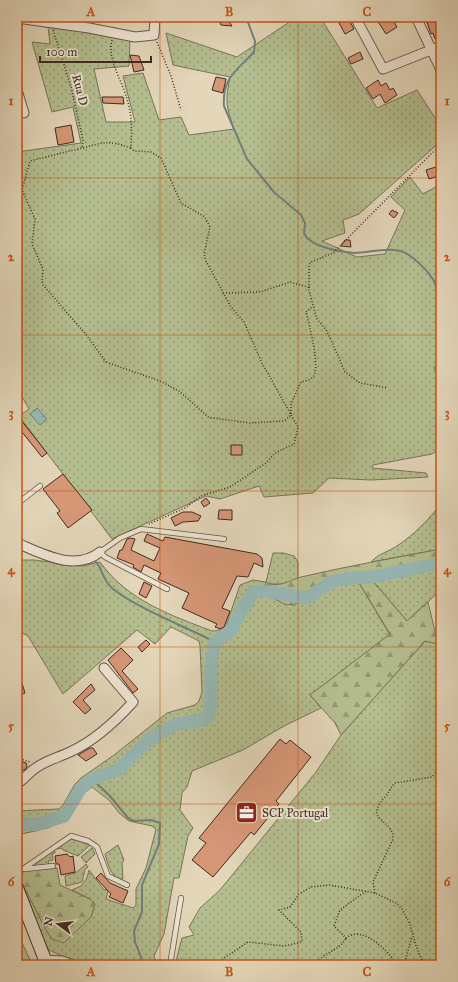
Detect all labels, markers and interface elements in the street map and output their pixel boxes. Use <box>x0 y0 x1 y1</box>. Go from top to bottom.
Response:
text: A <box>86 4 96 20</box>
text: B <box>225 4 234 20</box>
text: C <box>363 4 372 20</box>
scale bar <box>40 38 151 64</box>
text: 100 m <box>46 45 77 59</box>
street label: Rua D <box>69 73 91 107</box>
text: 1 <box>8 93 14 109</box>
text: 1 <box>444 93 450 109</box>
text: 2 <box>8 249 15 265</box>
text: 2 <box>444 249 451 265</box>
text: 3 <box>8 405 14 421</box>
text: 3 <box>444 405 450 421</box>
text: 4 <box>7 562 15 578</box>
text: 4 <box>443 562 451 578</box>
text: 5 <box>8 718 15 734</box>
text: 5 <box>444 718 451 734</box>
office icon: SCP Portugal <box>234 800 260 826</box>
place label: SCP Portugal <box>262 806 329 821</box>
text: 6 <box>8 874 16 890</box>
text: 6 <box>444 874 452 890</box>
north arrow <box>38 904 78 944</box>
text: N <box>41 915 56 928</box>
text: A <box>86 964 96 980</box>
text: B <box>225 964 234 980</box>
text: C <box>363 964 372 980</box>

